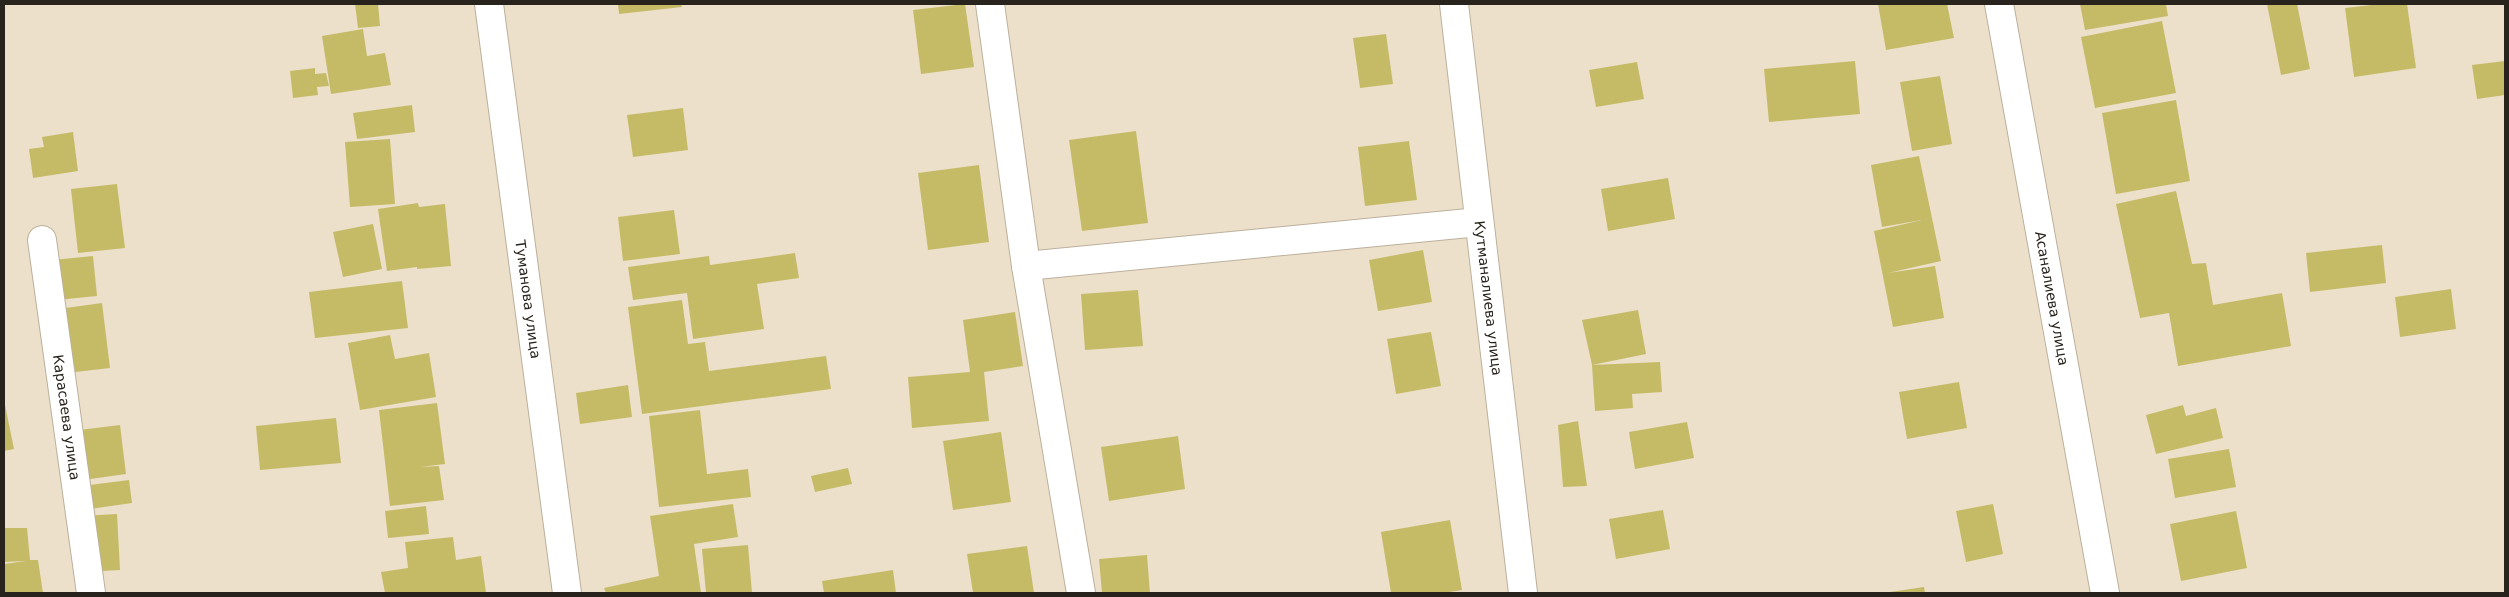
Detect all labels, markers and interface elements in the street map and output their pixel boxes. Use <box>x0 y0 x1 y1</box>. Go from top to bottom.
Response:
street label: Кутманалиева улица <box>1471 220 1505 376</box>
street label: Асаналиева улица <box>2032 230 2072 367</box>
street label: Туманова улица <box>512 238 544 360</box>
street label: Карасаева улица <box>50 353 83 481</box>

